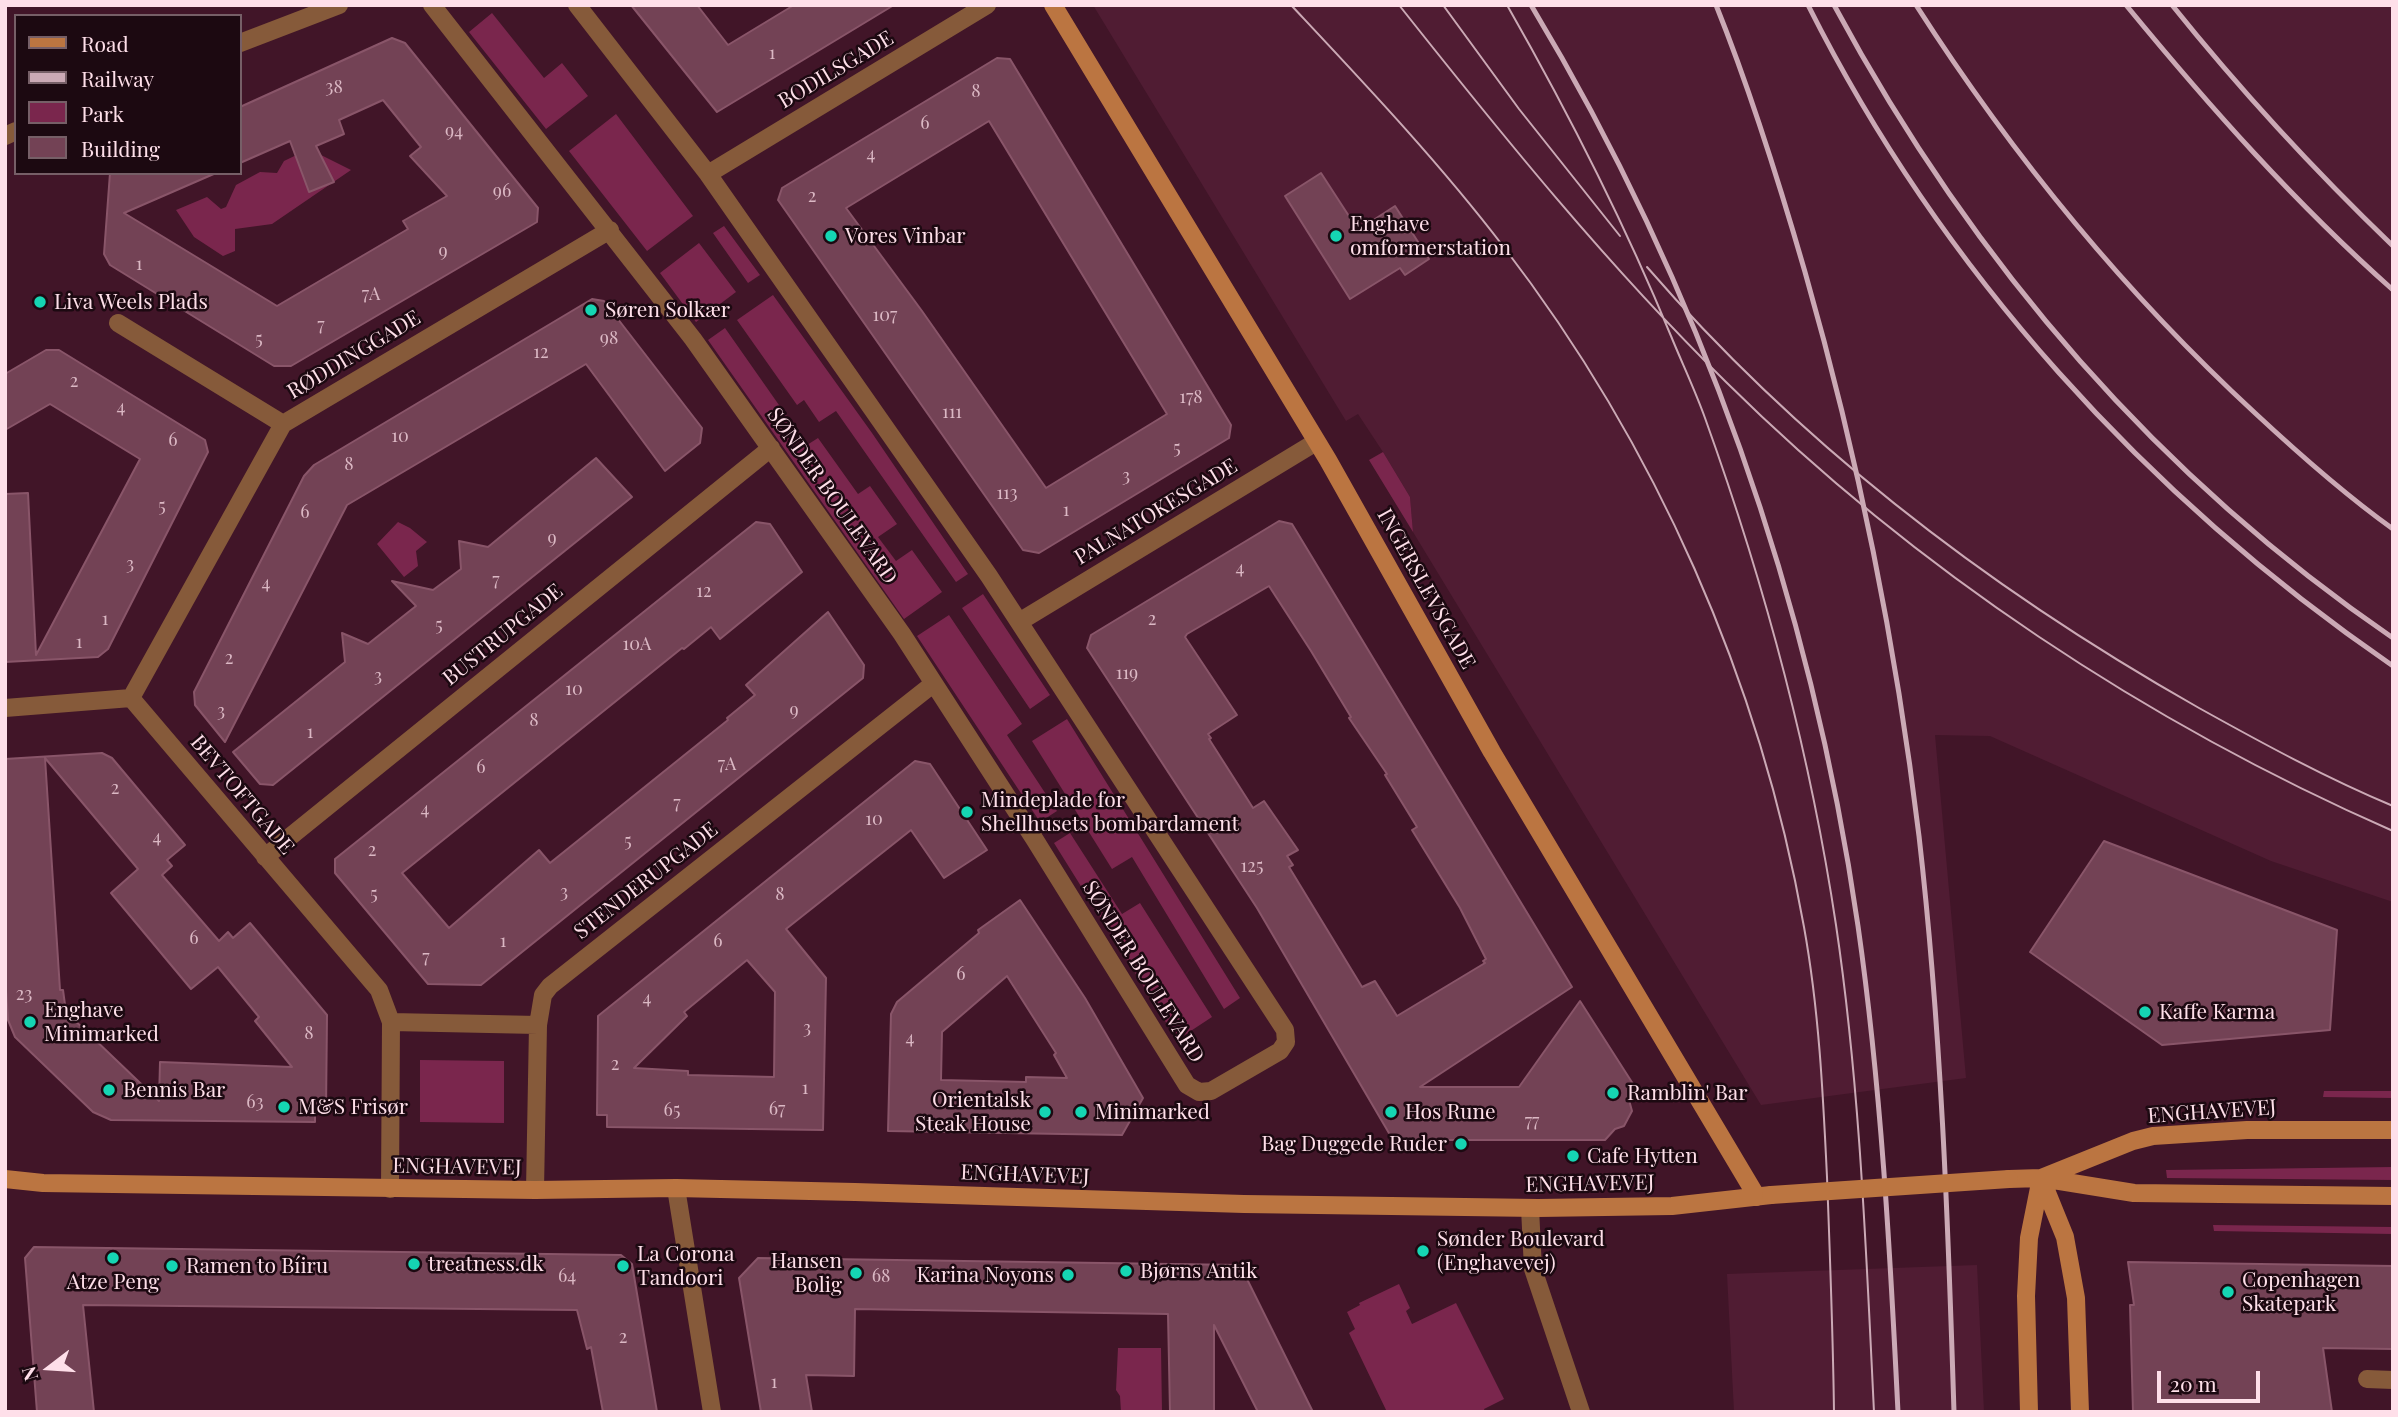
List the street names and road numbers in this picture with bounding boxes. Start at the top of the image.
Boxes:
street label: BODILSGADE [774,26,898,114]
street label: RØDDINGGADE [283,305,425,405]
street label: SØNDER BOULEVARD [762,403,902,589]
street label: PALNATOKESGADE [1070,454,1242,570]
street label: INGERSLEVSGADE [1372,505,1480,673]
street label: BUSTRUPGADE [438,579,568,691]
street label: BEVTOFTGADE [185,730,299,860]
street label: STENDERUPGADE [569,817,723,945]
street label: SØNDER BOULEVARD [1077,876,1209,1068]
street label: ENGHAVEVEJ [2147,1095,2277,1129]
street label: ENGHAVEVEJ [392,1153,522,1181]
street label: ENGHAVEVEJ [960,1160,1090,1190]
street label: ENGHAVEVEJ [1525,1170,1655,1198]

